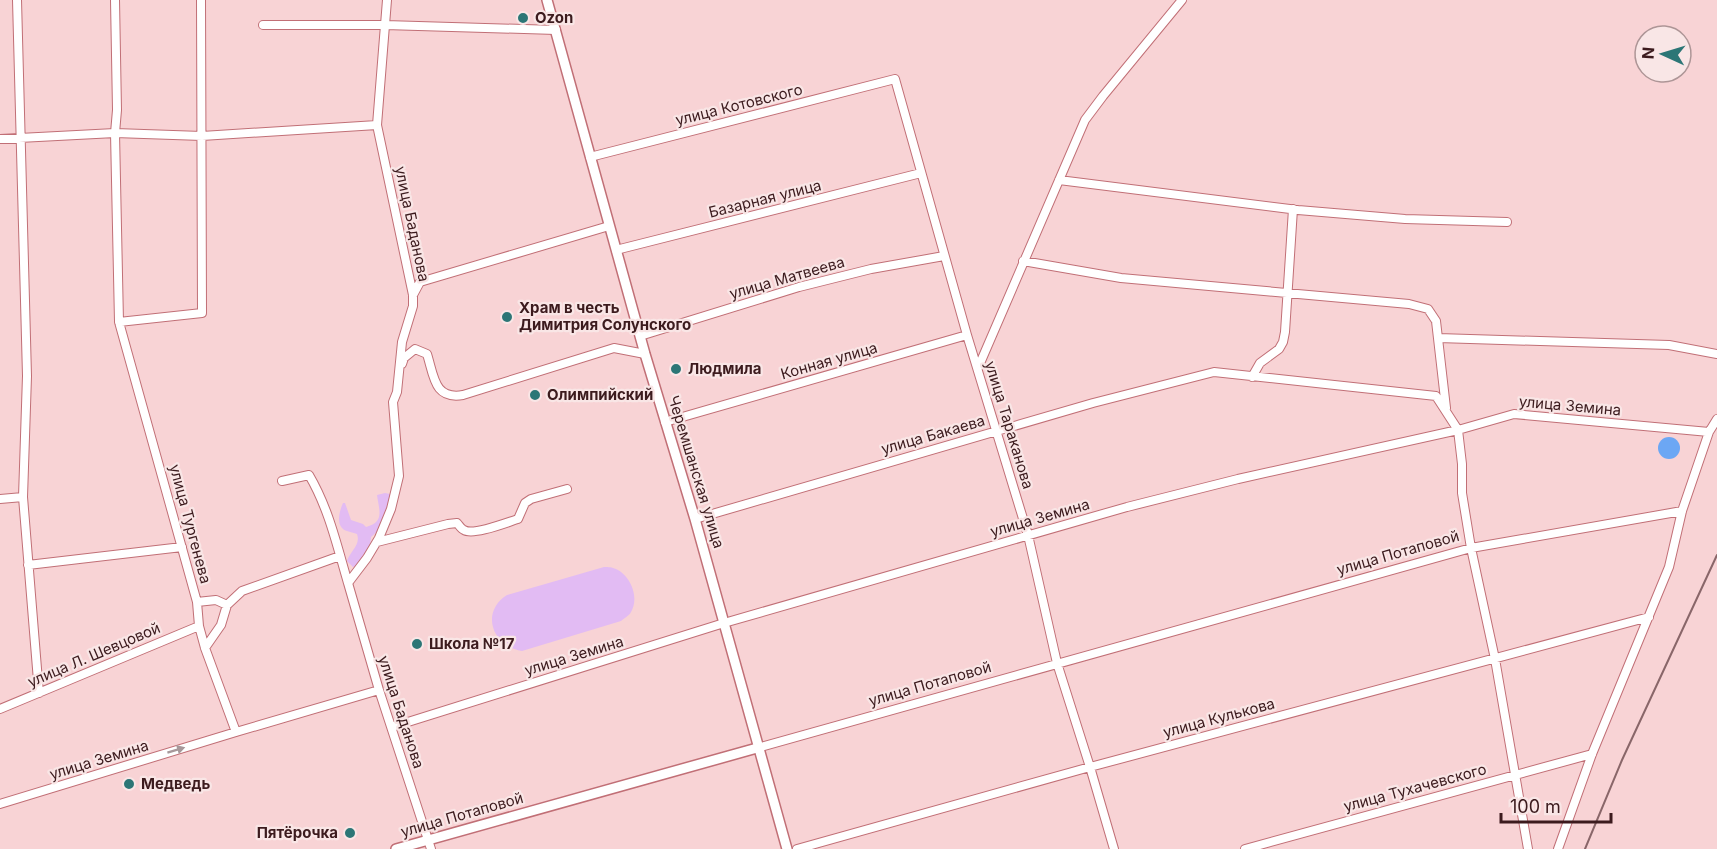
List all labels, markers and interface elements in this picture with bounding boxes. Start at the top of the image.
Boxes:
place label: Ozon [535,8,573,27]
marker: Ozon [516,11,530,25]
north arrow [1633,24,1693,84]
text: N [1638,46,1658,60]
street label: улица Котовского [673,80,804,129]
street label: улица Баданова [391,164,434,283]
street label: Базарная улица [707,175,823,222]
street label: улица Матвеева [727,252,847,303]
place label: Храм в честь Димитрия Солунского [519,298,691,334]
marker: Храм в честь Димитрия Солунского [500,310,514,324]
street label: Конная улица [778,338,879,383]
place label: Людмила [688,359,762,378]
street label: улица Тараканова [981,359,1038,491]
marker: Людмила [669,362,683,376]
place label: Олимпийский [547,385,653,404]
marker: Олимпийский [528,388,542,402]
street label: улица Земина [1518,392,1622,419]
street label: Черемшанская улица [664,393,729,550]
street label: улица Бакаева [879,411,987,458]
street label: улица Тургенева [165,462,216,586]
street label: улица Земина [988,494,1092,541]
street label: улица Потаповой [1334,526,1461,579]
street label: улица Л. Шевцовой [25,618,163,691]
street label: улица Земина [522,631,626,680]
place label: Школа №17 [429,634,515,653]
marker: Школа №17 [410,637,424,651]
street label: улица Баданова [374,653,429,771]
street label: улица Потаповой [866,657,993,710]
street label: улица Кулькова [1161,693,1277,742]
street label: улица Земина [47,735,151,784]
one-way arrow [167,745,185,754]
street label: улица Тухачевского [1341,759,1488,816]
place label: Медведь [141,774,211,793]
marker: Медведь [122,777,136,791]
scale bar [1501,786,1610,824]
street label: улица Потаповой [398,788,525,841]
text: 100 m [1510,796,1561,817]
place label: Пятёрочка [257,823,338,842]
marker: Пятёрочка [343,826,357,840]

